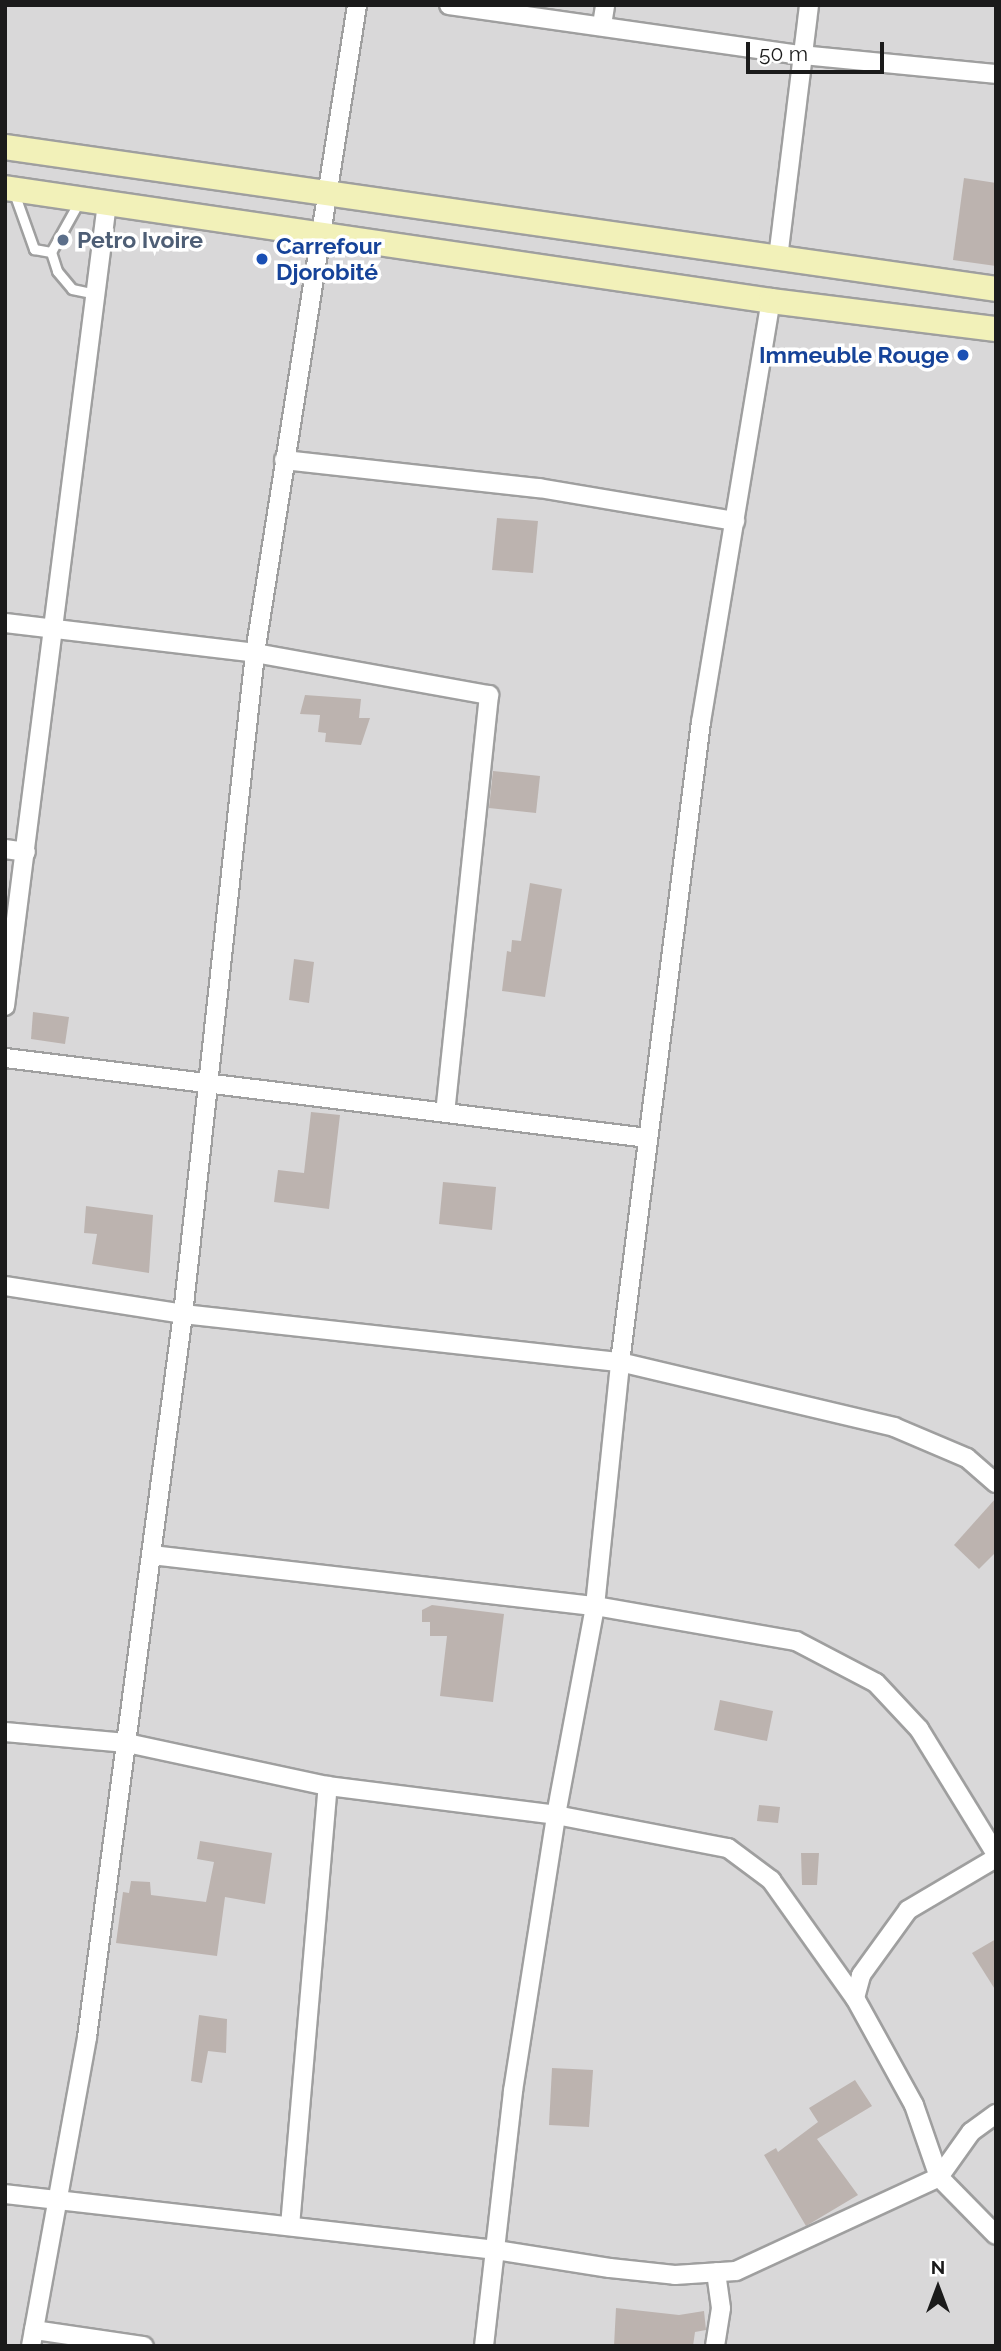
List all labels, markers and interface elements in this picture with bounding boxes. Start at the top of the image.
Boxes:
scale bar [749,28,887,72]
text: 50 m [759,41,808,66]
place label: Petro Ivoire [77,226,203,254]
marker: Petro Ivoire [55,232,71,248]
place label: Carrefour Djorobité [276,232,382,286]
marker: Carrefour Djorobité [254,251,270,267]
place label: Immeuble Rouge [759,341,949,369]
marker: Immeuble Rouge [955,347,971,363]
north arrow [903,2253,973,2323]
text: N [931,2256,945,2278]

